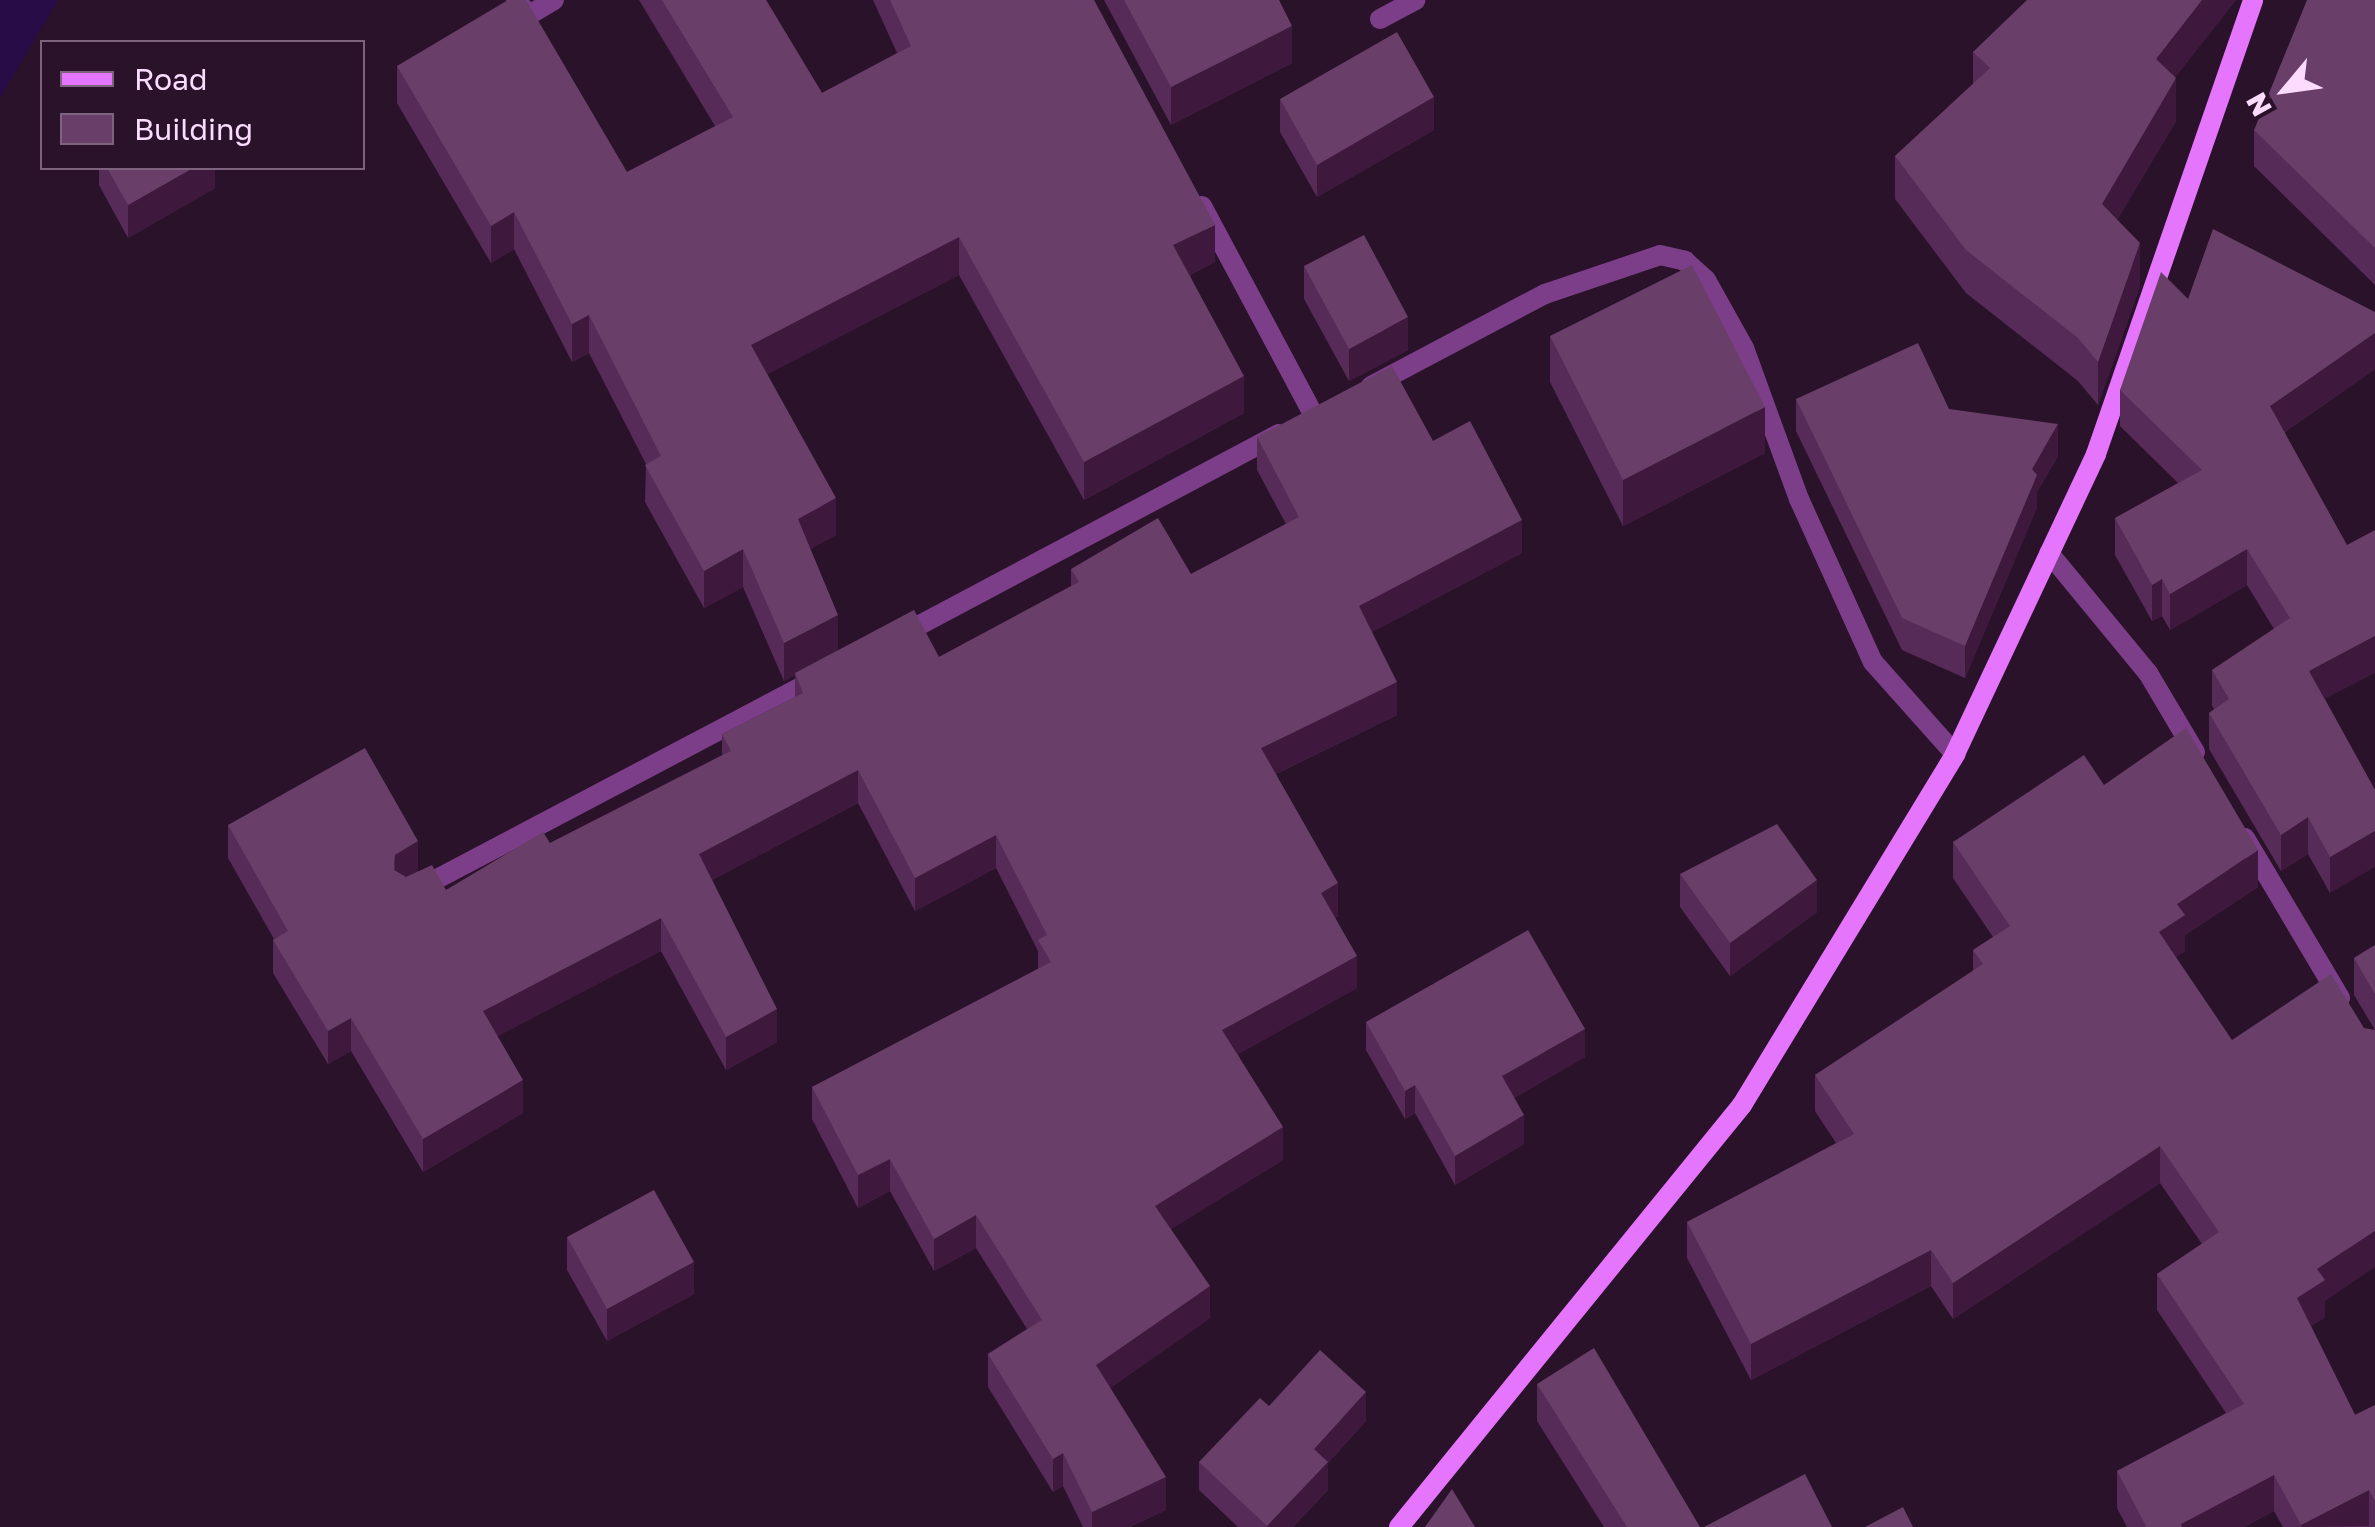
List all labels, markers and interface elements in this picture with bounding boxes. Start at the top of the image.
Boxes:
legend [40,40,365,170]
north arrow [2235,40,2335,140]
text: Road [134,61,208,97]
text: N [2239,87,2278,122]
text: Building [134,111,253,147]

